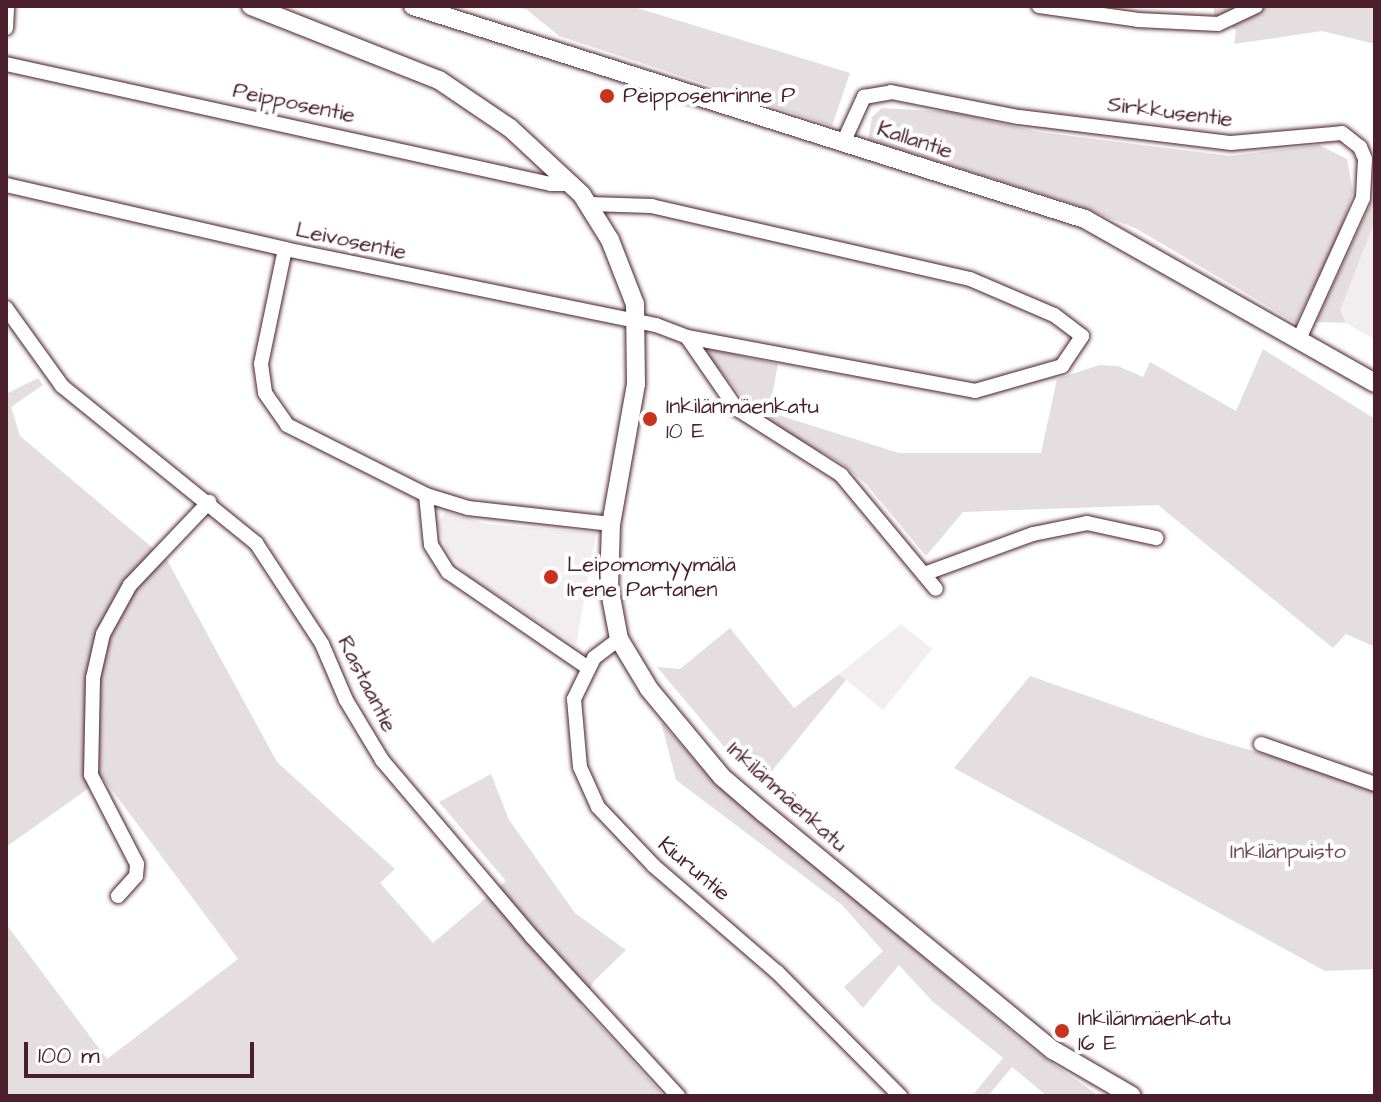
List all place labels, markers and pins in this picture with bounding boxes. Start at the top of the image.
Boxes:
place label: Peipposenrinne P [623,83,795,109]
marker: Peipposenrinne P [598,87,616,105]
place label: Inkilänmäenkatu 10 E [666,393,819,444]
marker: Inkilänmäenkatu 10 E [641,410,659,428]
place label: Leipomomyymälä Irene Partanen [567,551,736,602]
marker: Leipomomyymälä Irene Partanen [542,568,560,586]
place label: Inkilänmäenkatu 16 E [1078,1005,1231,1056]
marker: Inkilänmäenkatu 16 E [1053,1022,1071,1040]

